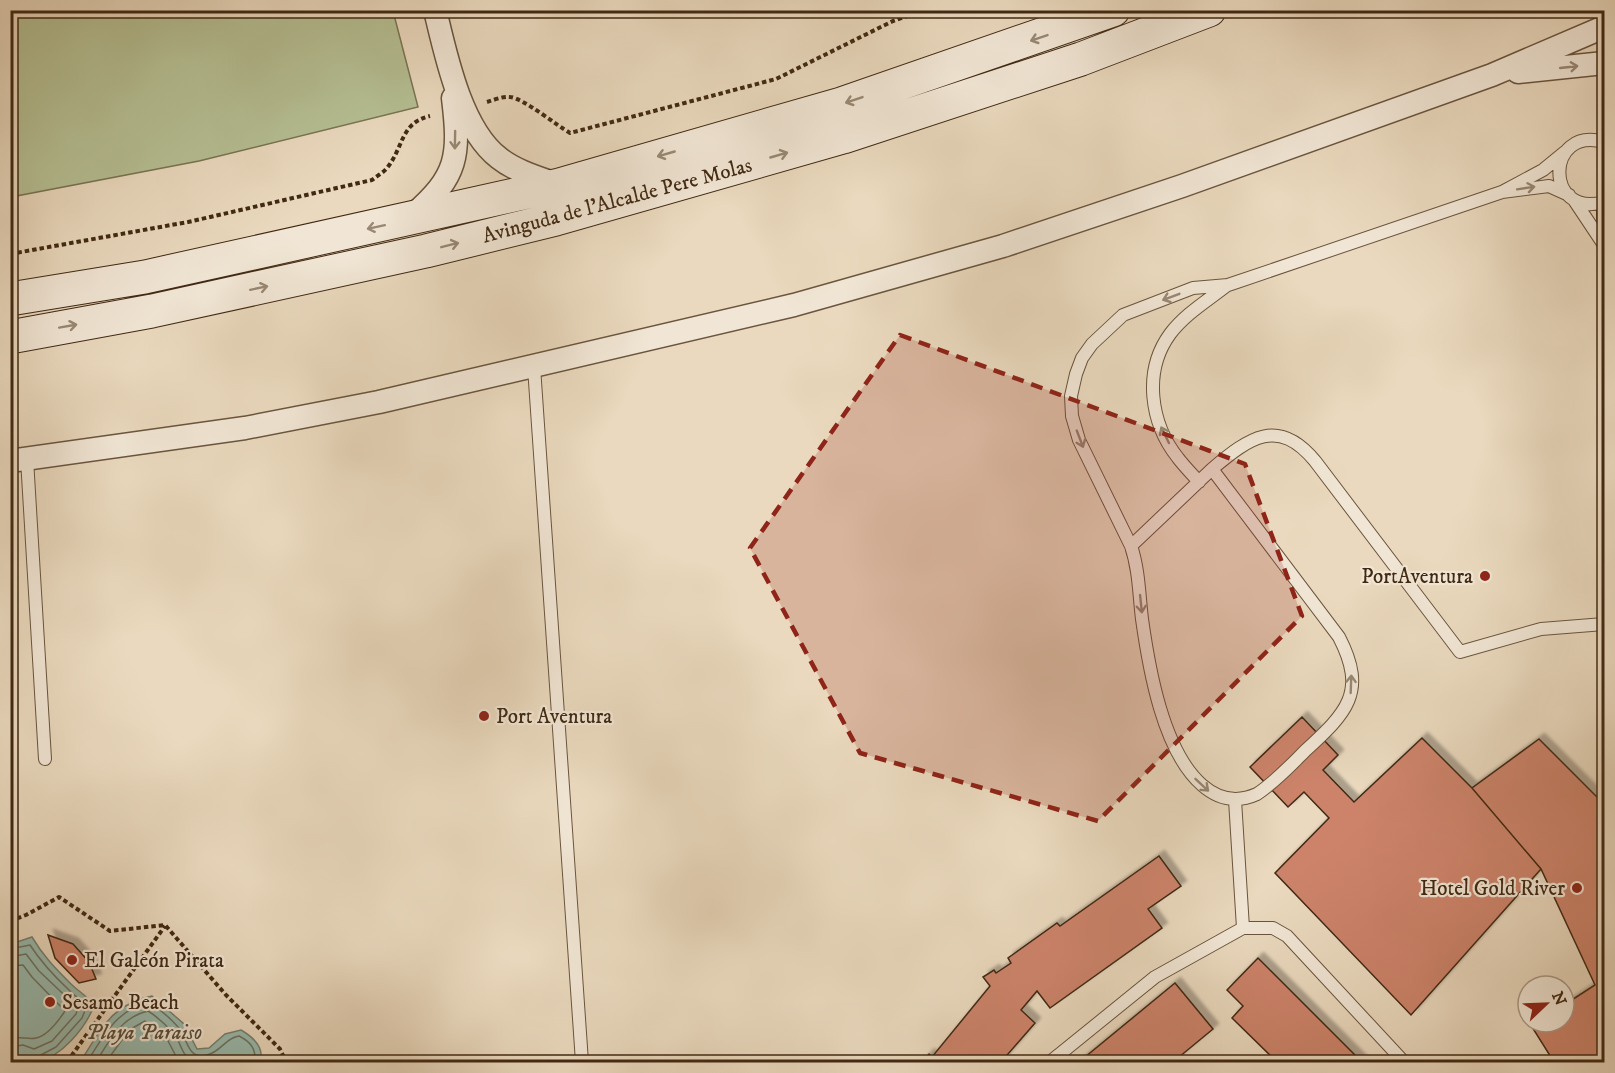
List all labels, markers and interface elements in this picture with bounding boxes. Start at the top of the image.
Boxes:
one-way arrow [1030,33,1048,44]
one-way arrow [1559,61,1579,72]
one-way arrow [845,95,864,106]
one-way arrow [450,130,461,149]
one-way arrow [657,149,676,160]
one-way arrow [770,149,789,161]
street label: Avinguda de l'Alcalde Pere Molas [480,152,755,249]
one-way arrow [1516,183,1536,194]
one-way arrow [366,222,386,233]
one-way arrow [440,239,459,251]
one-way arrow [249,281,268,293]
one-way arrow [1162,292,1181,303]
one-way arrow [58,320,77,331]
one-way arrow [1158,427,1170,445]
one-way arrow [1075,429,1086,448]
place label: PortAventura [1361,564,1473,590]
marker: PortAventura [1478,569,1492,583]
one-way arrow [1136,593,1147,613]
one-way arrow [1346,675,1357,694]
place label: Port Aventura [496,704,612,730]
marker: Port Aventura [477,709,491,723]
one-way arrow [1194,778,1209,792]
place label: Hotel Gold River [1420,876,1565,902]
marker: Hotel Gold River [1570,881,1584,895]
place label: El Galeón Pirata [84,948,224,974]
marker: El Galeón Pirata [65,953,79,967]
north arrow [1516,974,1576,1034]
text: N [1547,989,1571,1008]
place label: Sesamo Beach [62,990,179,1016]
marker: Sesamo Beach [43,995,57,1009]
water label: Playa Paraiso [86,1019,202,1046]

